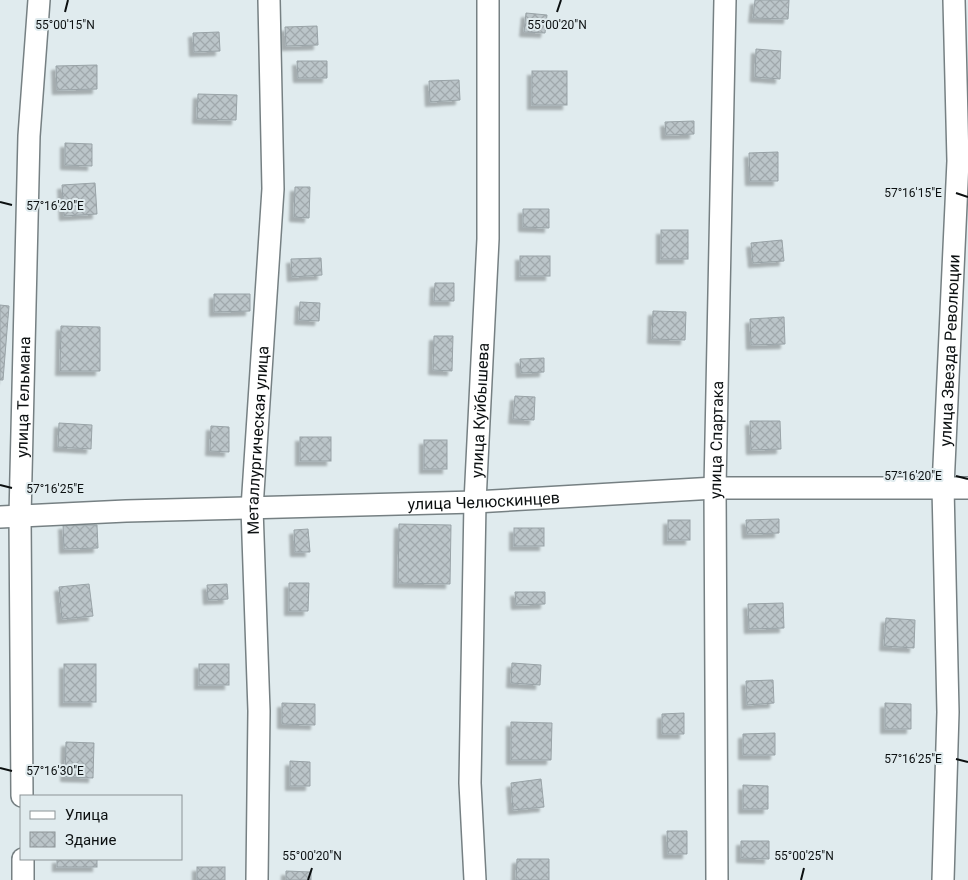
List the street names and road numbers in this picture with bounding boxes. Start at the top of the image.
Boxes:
street label: улица Звезда Революции [936,254,964,447]
street label: улица Тельмана [12,336,34,458]
street label: улица Куйбышева [467,342,493,478]
street label: Металлургическая улица [243,345,273,535]
street label: улица Спартака [706,381,727,499]
street label: улица Челюскинцев [407,488,560,514]

